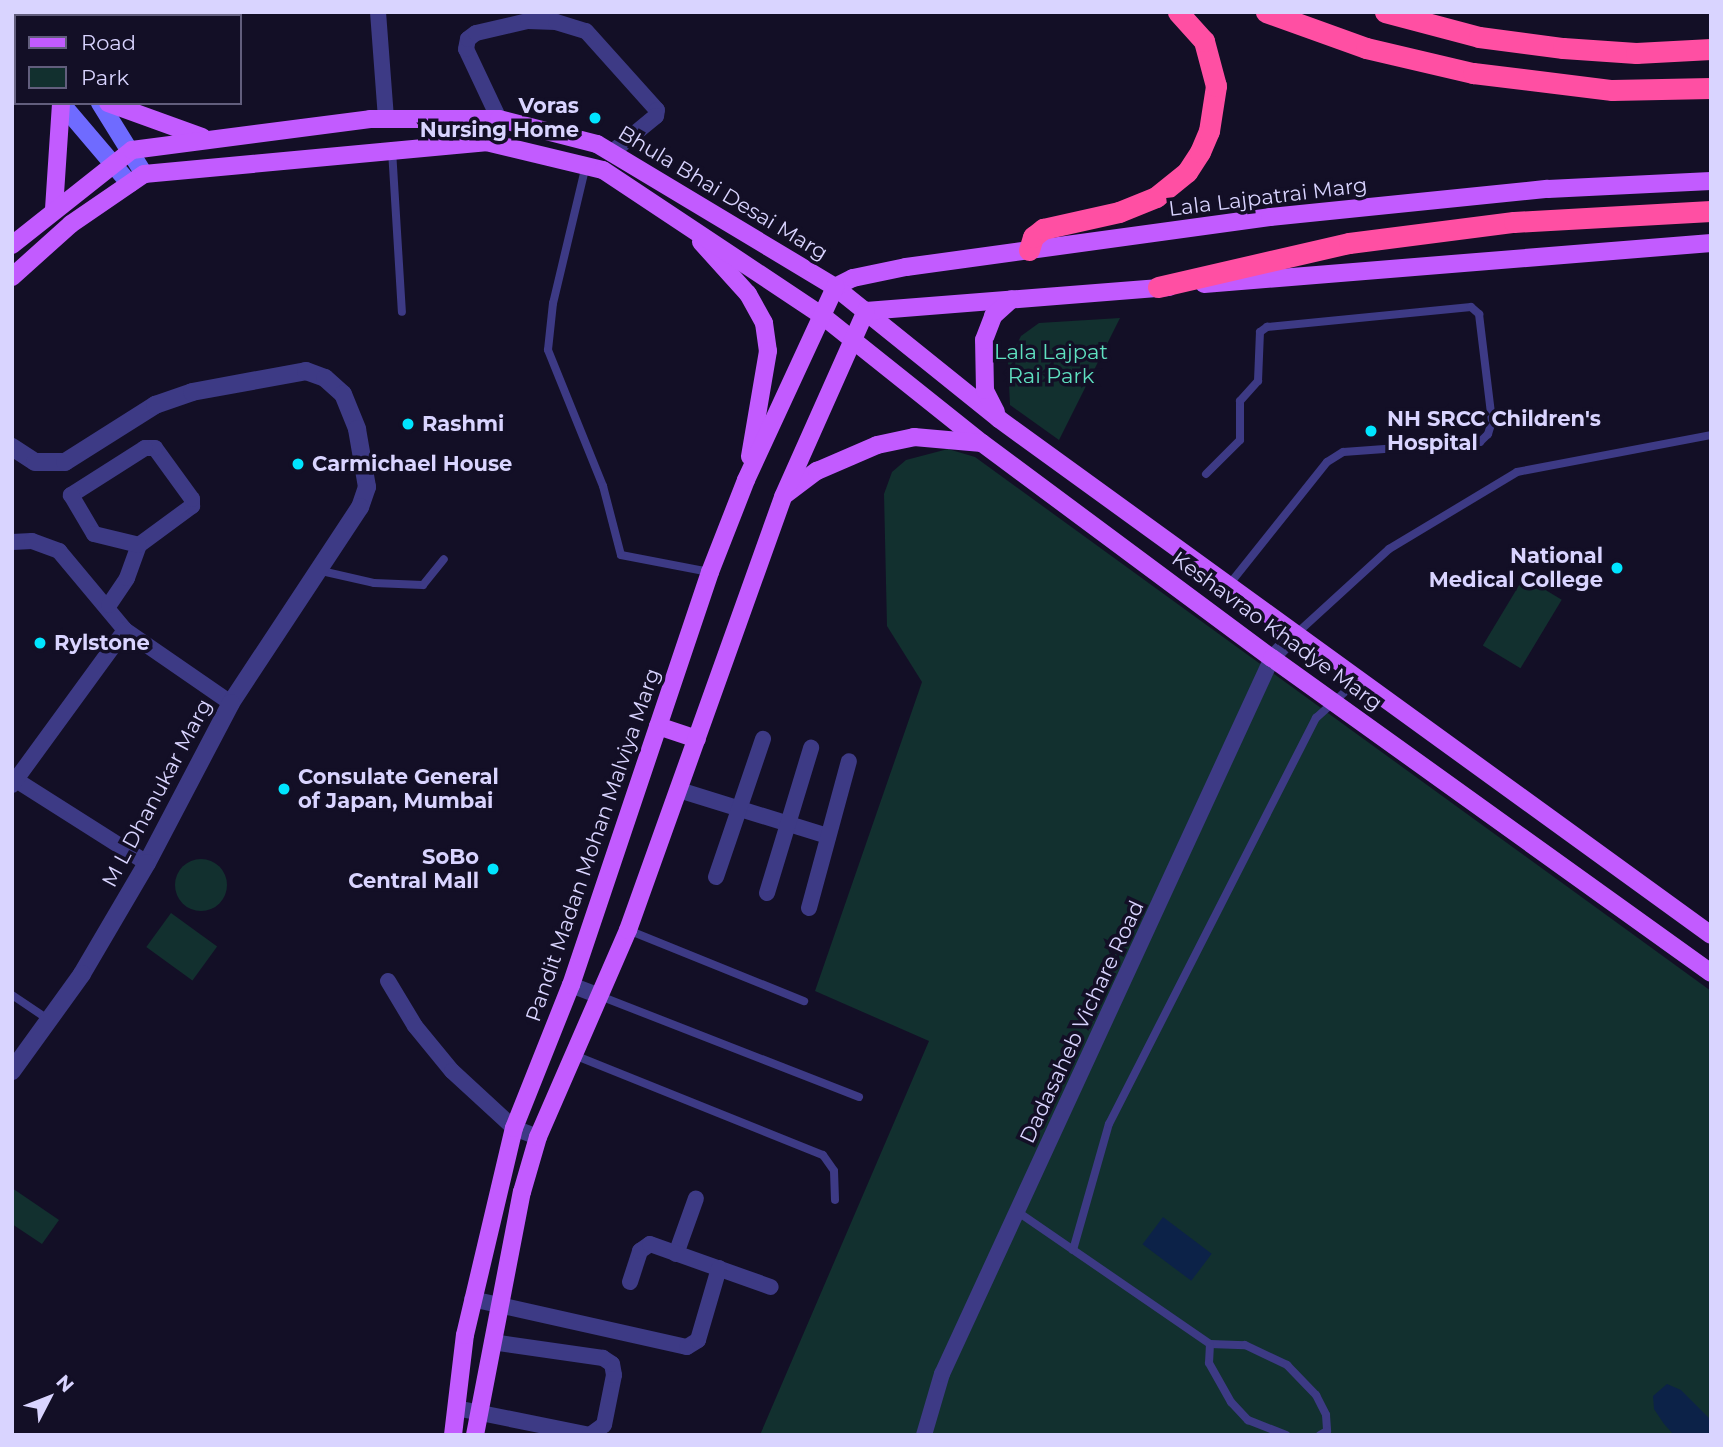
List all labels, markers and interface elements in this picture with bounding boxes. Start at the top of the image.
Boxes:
legend [14,14,242,105]
text: Road [81,30,136,55]
text: Park [81,65,129,90]
place label: Voras Nursing Home [420,93,579,143]
marker: Voras Nursing Home [585,108,605,128]
street label: Bhula Bhai Desai Marg [614,120,832,266]
street label: Lala Lajpatrai Marg [1167,172,1369,222]
park label: Lala Lajpat Rai Park [994,339,1108,389]
place label: NH SRCC Children's Hospital [1387,406,1601,456]
place label: Rashmi [422,411,504,437]
marker: Rashmi [400,416,416,432]
marker: NH SRCC Children's Hospital [1361,421,1381,441]
place label: Carmichael House [312,451,512,477]
marker: Carmichael House [290,456,306,472]
place label: National Medical College [1429,543,1603,593]
street label: Keshavrao Khadye Marg [1167,546,1387,716]
marker: National Medical College [1609,560,1625,576]
place label: Rylstone [54,630,150,656]
marker: Rylstone [32,635,48,651]
street label: Pandit Madan Mohan Malviya Marg [520,665,666,1025]
street label: M L Dhanukar Marg [97,695,217,891]
place label: Consulate General of Japan, Mumbai [298,764,499,814]
marker: Consulate General of Japan, Mumbai [276,781,292,797]
place label: SoBo Central Mall [348,844,479,894]
marker: SoBo Central Mall [485,861,501,877]
street label: Dadasaheb Vichare Road [1015,897,1149,1147]
north arrow [14,1363,84,1433]
text: N [51,1370,79,1397]

